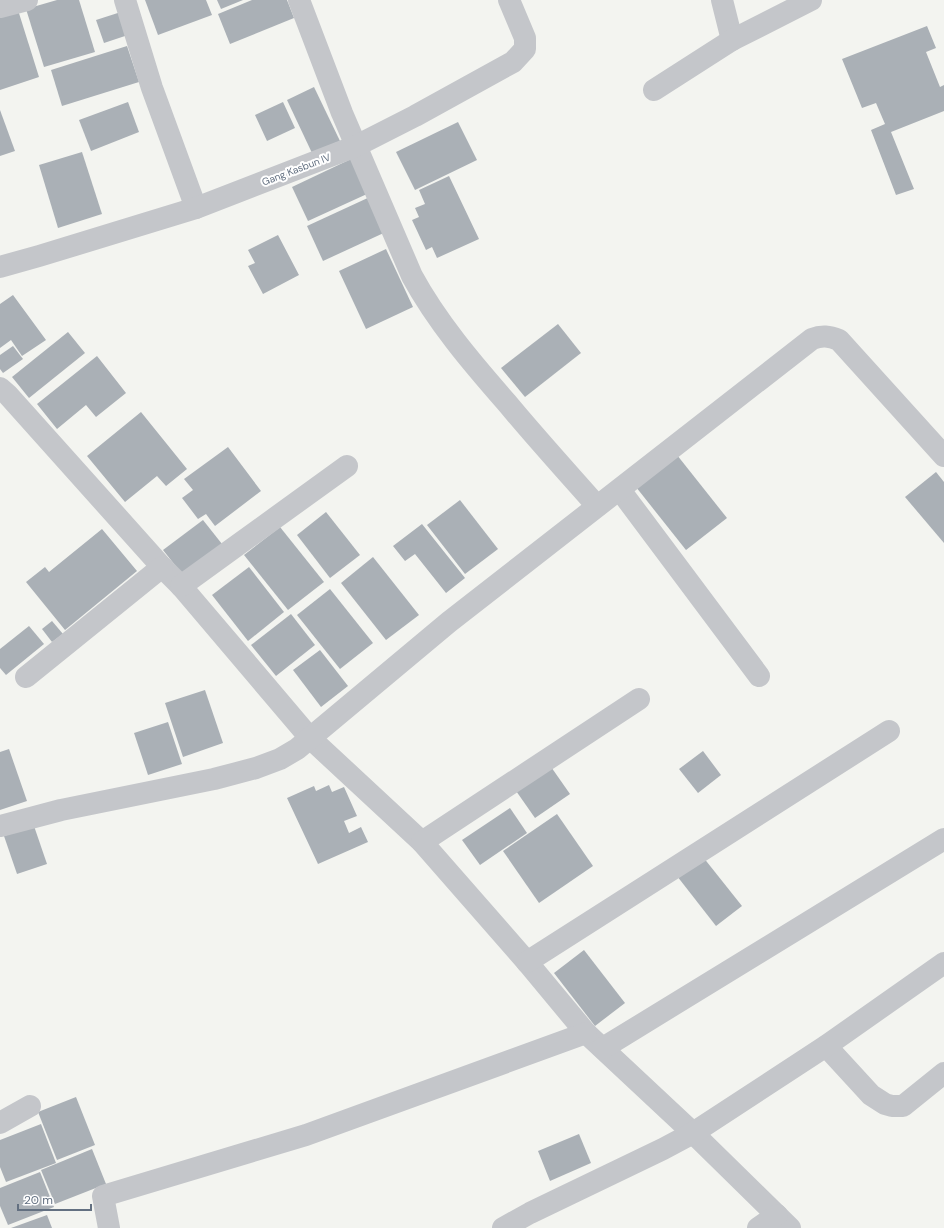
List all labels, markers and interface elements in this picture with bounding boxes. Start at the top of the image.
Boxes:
street label: Gang Kasbun IV [260,150,333,189]
scale bar [18,1186,91,1212]
text: 20 m [24,1192,53,1208]

